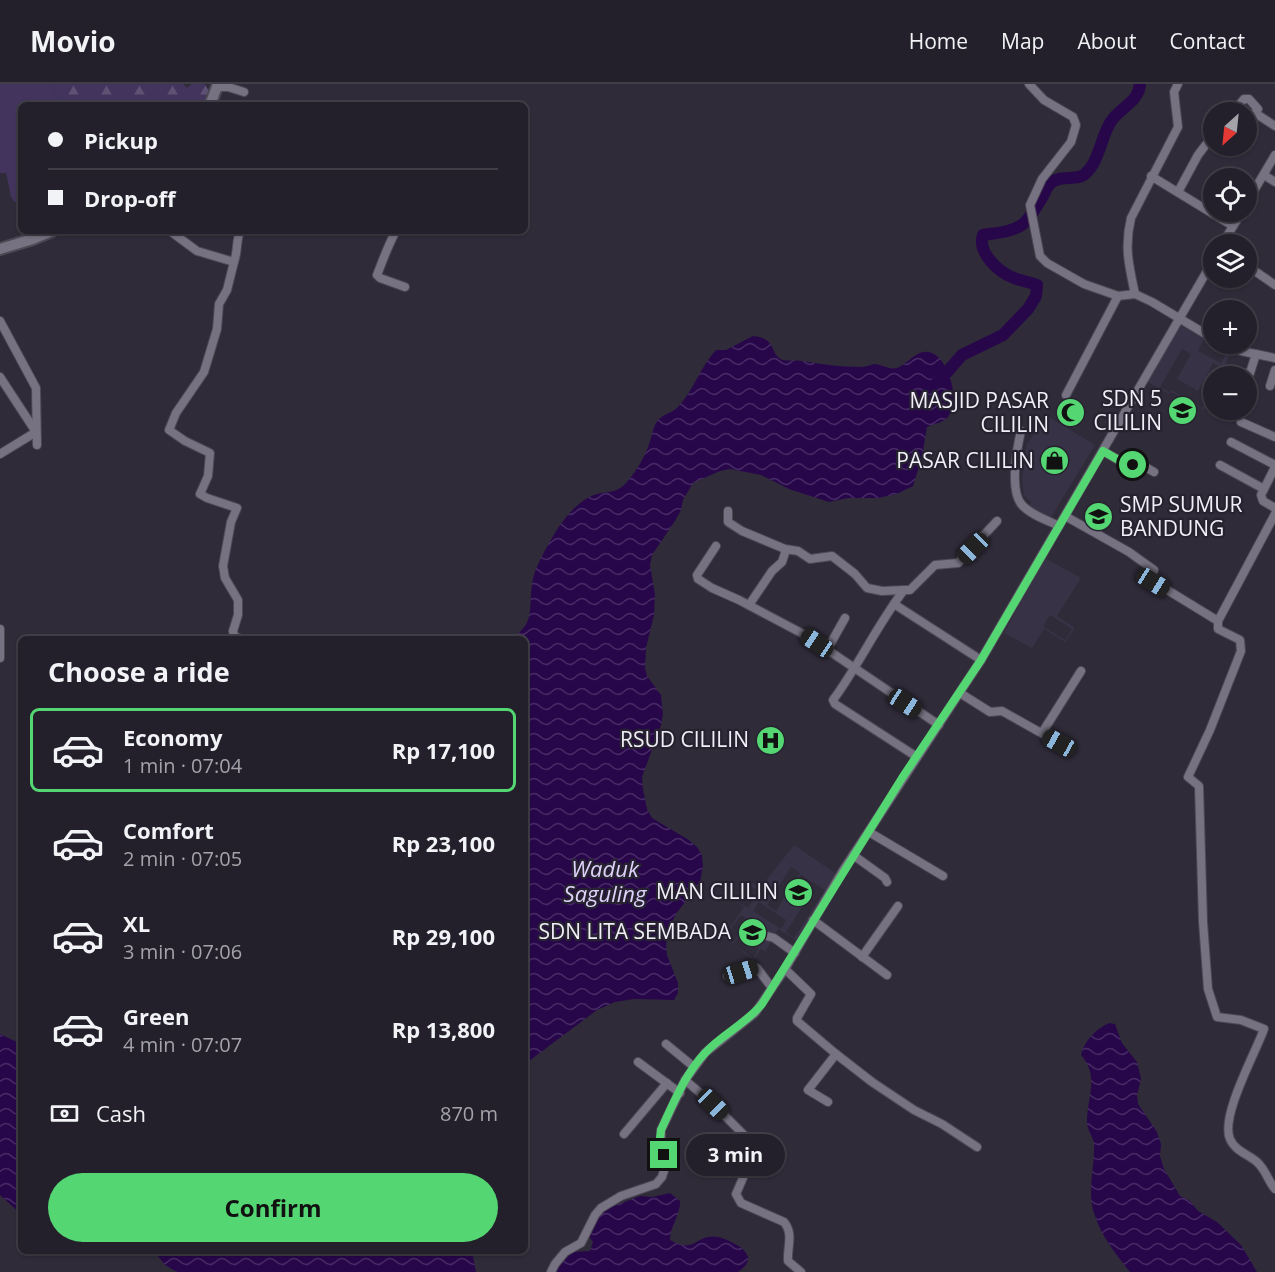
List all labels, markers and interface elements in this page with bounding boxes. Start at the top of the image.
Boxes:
text: Movio [30,22,116,60]
text: Home [909,27,968,55]
text: Map [1001,27,1044,55]
text: About [1077,27,1137,55]
text: Contact [1170,27,1245,55]
north arrow [1203,102,1257,156]
map controls [1203,102,1257,420]
text: Pickup [84,125,158,155]
button: locate [1203,168,1257,222]
text: Drop-off [84,183,176,213]
button: layers [1203,234,1257,288]
button: + [1203,300,1257,354]
button: − [1203,366,1257,420]
place label: SDN 5 CILILIN [1093,384,1162,436]
place label: MASJID PASAR CILILIN [909,386,1049,438]
school or university icon: SDN 5 CILILIN [1167,395,1199,427]
mosque icon: MASJID PASAR CILILIN [1054,397,1086,429]
shop icon: PASAR CILILIN [1039,445,1071,477]
place label: PASAR CILILIN [896,446,1034,474]
route start [1119,451,1146,478]
place label: SMP SUMUR BANDUNG [1120,490,1243,542]
school or university icon: SMP SUMUR BANDUNG [1083,501,1115,533]
car [954,529,992,567]
car [1133,565,1173,599]
car [797,625,837,661]
text: Choose a ride [48,653,230,690]
car [885,686,925,720]
text: Economy [123,722,222,752]
icon: car [51,723,105,777]
hospital icon: RSUD CILILIN [754,724,786,756]
place label: RSUD CILILIN [620,725,749,753]
car [1039,726,1079,760]
text: Rp 17,100 [392,735,495,765]
text: 1 min · 07:04 [123,752,242,779]
text: Comfort [123,815,214,845]
icon: car [51,816,105,870]
text: Rp 23,100 [392,828,495,858]
text: 2 min · 07:05 [123,845,242,872]
water label: Waduk Saguling [564,853,648,908]
school or university icon: MAN CILILIN [783,876,815,908]
place label: MAN CILILIN [656,877,778,905]
text: XL [123,908,150,938]
icon: car [51,909,105,963]
school or university icon: SDN LITA SEMBADA [736,916,768,948]
place label: SDN LITA SEMBADA [538,917,732,945]
text: Rp 29,100 [392,921,495,951]
text: 3 min · 07:06 [123,938,242,965]
car [721,958,761,986]
text: Green [123,1001,189,1031]
icon: car [51,1002,105,1056]
text: Rp 13,800 [392,1014,495,1044]
text: 4 min · 07:07 [123,1031,242,1058]
car [694,1085,732,1123]
icon: cash [48,1097,81,1130]
text: Cash [96,1098,146,1128]
text: 870 m [440,1100,498,1127]
callout: 3 min [685,1134,784,1176]
route end [650,1141,677,1168]
text: 3 min [708,1141,763,1168]
button: Confirm [48,1173,498,1242]

